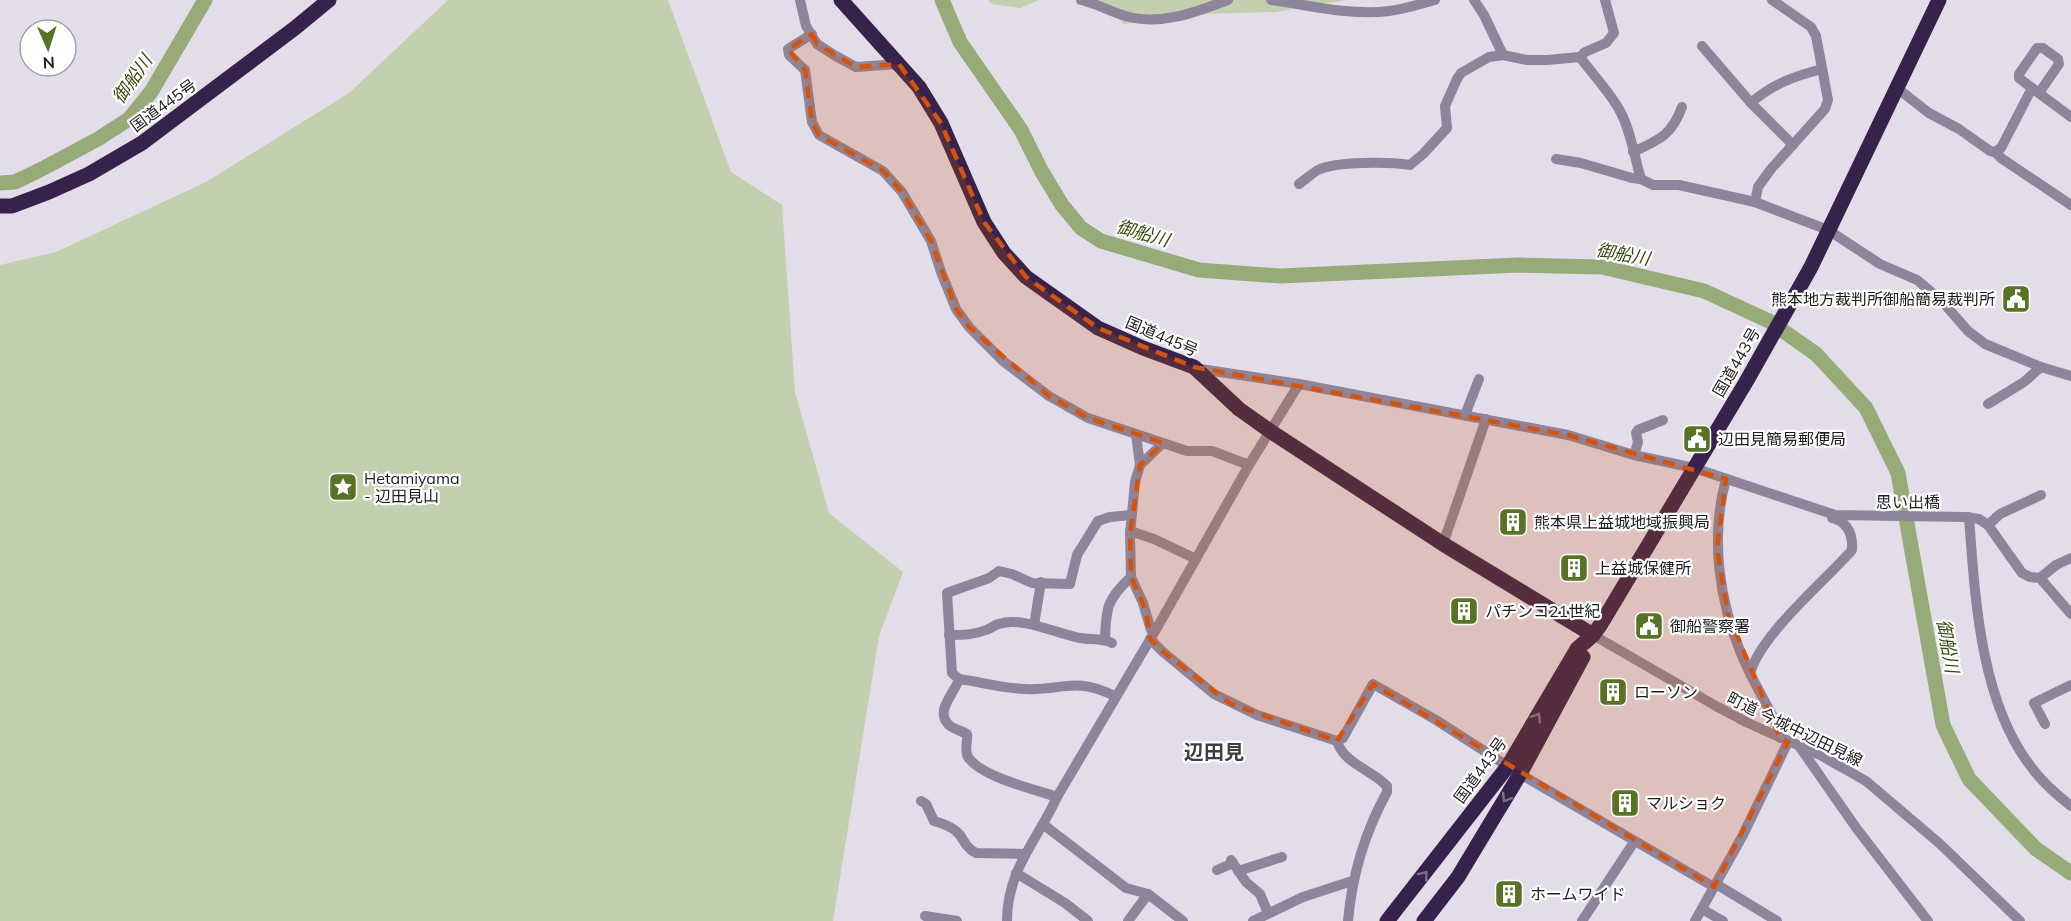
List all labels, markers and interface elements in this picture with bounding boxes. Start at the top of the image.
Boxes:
north arrow [18,18,78,78]
water label: 御船川 [107,49,158,108]
text: N [42,53,55,73]
street label: 国道445号 [126,74,200,136]
water label: 御船川 [1114,215,1174,252]
water label: 御船川 [1594,238,1654,270]
public building icon: 熊本地方裁判所御船簡易裁判所 [2000,283,2032,315]
place label: 熊本地方裁判所御船簡易裁判所 [1771,289,1995,309]
street label: 国道445号 [1123,312,1201,360]
street label: 国道443号 [1708,324,1764,400]
public building icon: 辺田見簡易郵便局 [1681,423,1713,455]
place label: 辺田見簡易郵便局 [1718,429,1846,449]
place label: Hetamiyama - 辺田見山 [364,468,460,506]
place icon: Hetamiyama - 辺田見山 [327,471,359,503]
street label: 思い出橋 [1876,492,1940,512]
building icon: 熊本県上益城地域振興局 [1497,506,1529,538]
place label: 熊本県上益城地域振興局 [1534,512,1710,532]
building icon: 上益城保健所 [1558,552,1590,584]
place label: 上益城保健所 [1595,558,1691,578]
building icon: パチンコ21世紀 [1448,595,1480,627]
place label: パチンコ21世紀 [1485,601,1600,621]
public building icon: 御船警察署 [1633,610,1665,642]
place label: 御船警察署 [1670,616,1750,636]
water label: 御船川 [1932,617,1964,677]
building icon: ローソン [1597,676,1629,708]
place label: ローソン [1634,682,1698,702]
street label: 町道 今城中辺田見線 [1724,688,1866,770]
one-way arrow [1529,713,1541,723]
street label: 国道443号 [1449,733,1511,807]
district label: 辺田見 [1184,739,1244,764]
building icon: マルショク [1609,787,1641,819]
one-way arrow [1501,792,1513,802]
place label: マルショク [1646,793,1726,813]
one-way arrow [1416,871,1427,882]
building icon: ホームワイド [1493,878,1525,910]
place label: ホームワイド [1530,884,1626,904]

